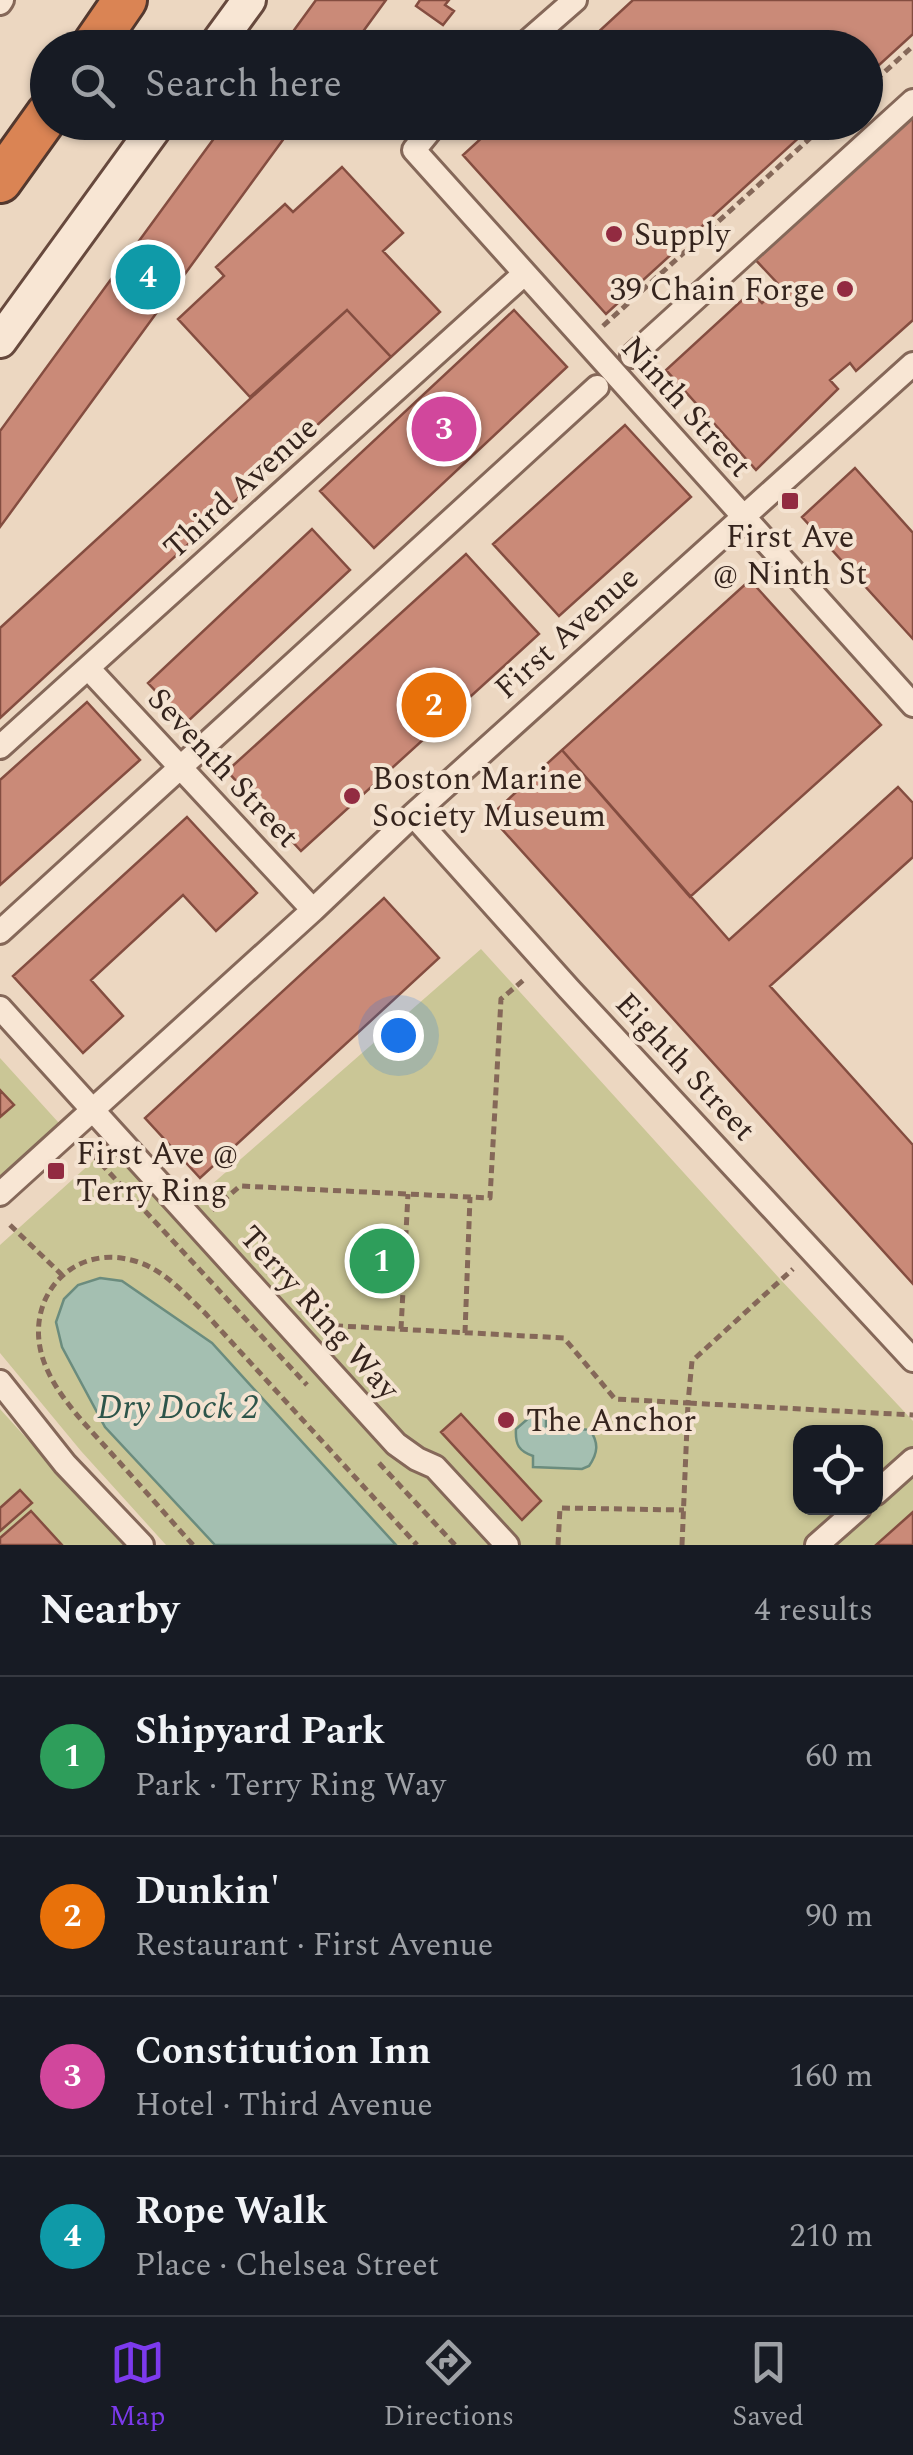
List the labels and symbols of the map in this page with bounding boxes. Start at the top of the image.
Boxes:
place label: Supply [634,211,732,260]
marker: Supply [603,223,625,245]
pin: 4 [116,240,180,314]
place label: 39 Chain Forge [610,266,825,315]
marker: 39 Chain Forge [834,278,856,300]
street label: Ninth Street [609,325,763,489]
pin: 3 [412,392,476,466]
street label: Third Avenue [152,405,330,571]
marker: First Ave @ Ninth St [779,490,801,512]
place label: First Ave @ Ninth St [713,513,867,599]
street label: First Avenue [484,555,650,712]
pin: 2 [402,668,466,742]
street label: Seventh Street [135,677,311,860]
place label: Boston Marine Society Museum [372,755,606,841]
marker: Boston Marine Society Museum [341,785,363,807]
street label: Eighth Street [603,981,767,1153]
your location [373,1010,424,1061]
place label: First Ave @ Terry Ring [76,1130,238,1216]
marker: First Ave @ Terry Ring [45,1160,67,1182]
street label: Terry Ring Way [227,1215,412,1413]
pin: 1 [350,1224,414,1298]
water label: Dry Dock 2 [97,1381,259,1434]
place label: The Anchor [526,1397,696,1446]
marker: The Anchor [495,1409,517,1431]

